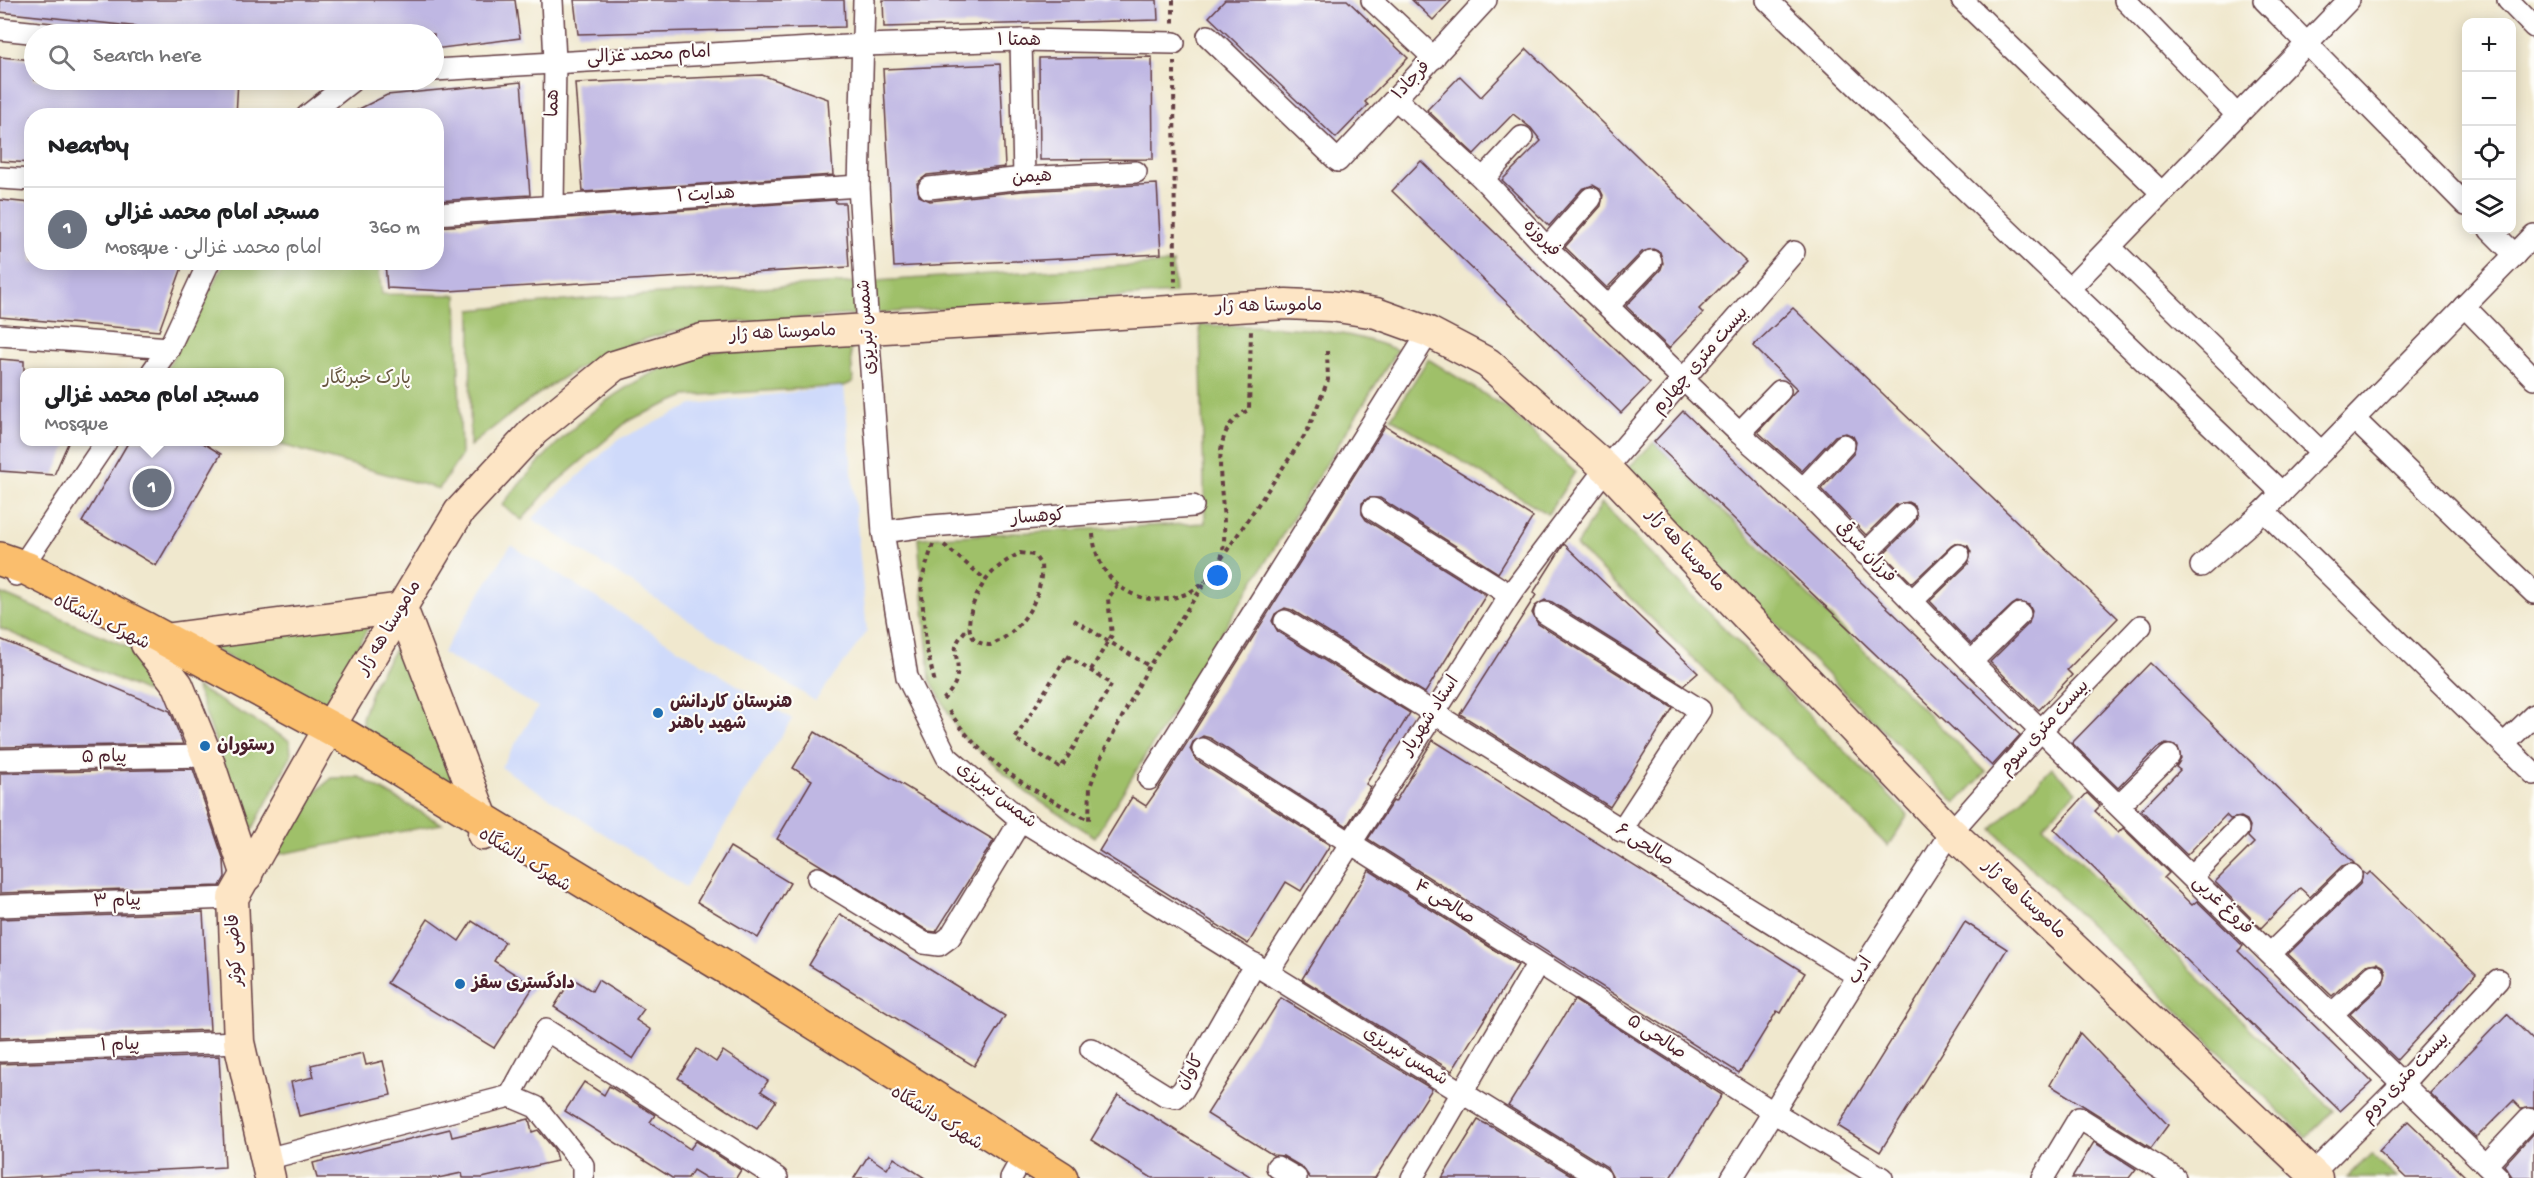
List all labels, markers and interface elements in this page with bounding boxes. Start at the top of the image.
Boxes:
map controls [2462,18,2516,234]
button: + [2462,18,2516,72]
search box [24,24,444,90]
street label: همتا ۱ [997,31,1041,52]
icon: search [45,41,78,74]
street label: امام محمد غزالی [586,42,712,71]
text: Search here [93,44,201,70]
street label: فرجاد۱ [1389,57,1435,105]
button: − [2462,72,2516,126]
street label: هما [543,89,565,117]
button: locate [2462,126,2516,180]
text: Nearby [48,132,129,163]
street label: هیمن [1011,166,1053,190]
button: layers [2462,180,2516,234]
street label: هدایت ۱ [676,183,736,209]
text: مسجد امام محمد غزالی [105,202,320,228]
street label: فیروزه [1518,216,1564,262]
text: 1 [63,218,72,241]
text: 360 m [369,218,420,241]
text: Mosque · امام محمد غزالی [105,238,322,261]
street label: شمس تبریزی [854,279,882,375]
street label: ماموستا هه ژار [1214,296,1322,318]
street label: بیست متری چهارم [1649,303,1754,420]
street label: ماموستا هه ژار [727,321,837,347]
park label: پارک خبرنگار [321,367,411,390]
popup [20,368,284,446]
text: مسجد امام محمد غزالی [45,385,259,411]
text: Mosque [45,414,108,437]
pin: 1 [132,466,172,510]
street label: ماموستا هه ژار [1640,503,1729,597]
street label: کوهسار [1008,506,1066,530]
street label: فرزان شرقی [1831,515,1902,588]
your location [1203,561,1232,590]
street label: ماموستا هه ژار [353,577,426,681]
street label: شهرک دانشگاه [49,589,153,655]
street label: استاد شهریار [1396,672,1465,762]
street label: بیست متری سوم [1996,676,2095,781]
place label: هنرستان کاردانش شهید باهنر [668,693,792,735]
marker: هنرستان کاردانش شهید باهنر [651,706,665,720]
place label: رستوران [217,736,275,757]
marker: رستوران [198,739,212,753]
street label: پیام ۵ [81,747,127,770]
street label: شمس تبریزی [952,758,1040,834]
street label: صالحی ۶ [1611,820,1677,872]
street label: شهرک دانشگاه [474,823,575,898]
street label: ماموستا هه ژار [1976,855,2070,944]
street label: فروغ غربی [2187,871,2257,940]
street label: صالحی ۴ [1410,876,1478,930]
street label: پیام ۳ [93,891,141,914]
street label: قاضی کوثر [224,914,248,988]
street label: ادب [1844,953,1878,989]
place label: دادگستری سقز [470,971,575,995]
marker: دادگستری سقز [453,977,467,991]
street label: صالحی ۵ [1622,1011,1690,1065]
street label: شمس تبریزی [1359,1023,1451,1091]
street label: بیست متری دوم [2358,1029,2455,1128]
street label: پیام ۱ [100,1035,140,1058]
street label: کاوان [1172,1052,1210,1094]
street label: شهرک دانشگاه [886,1081,987,1156]

